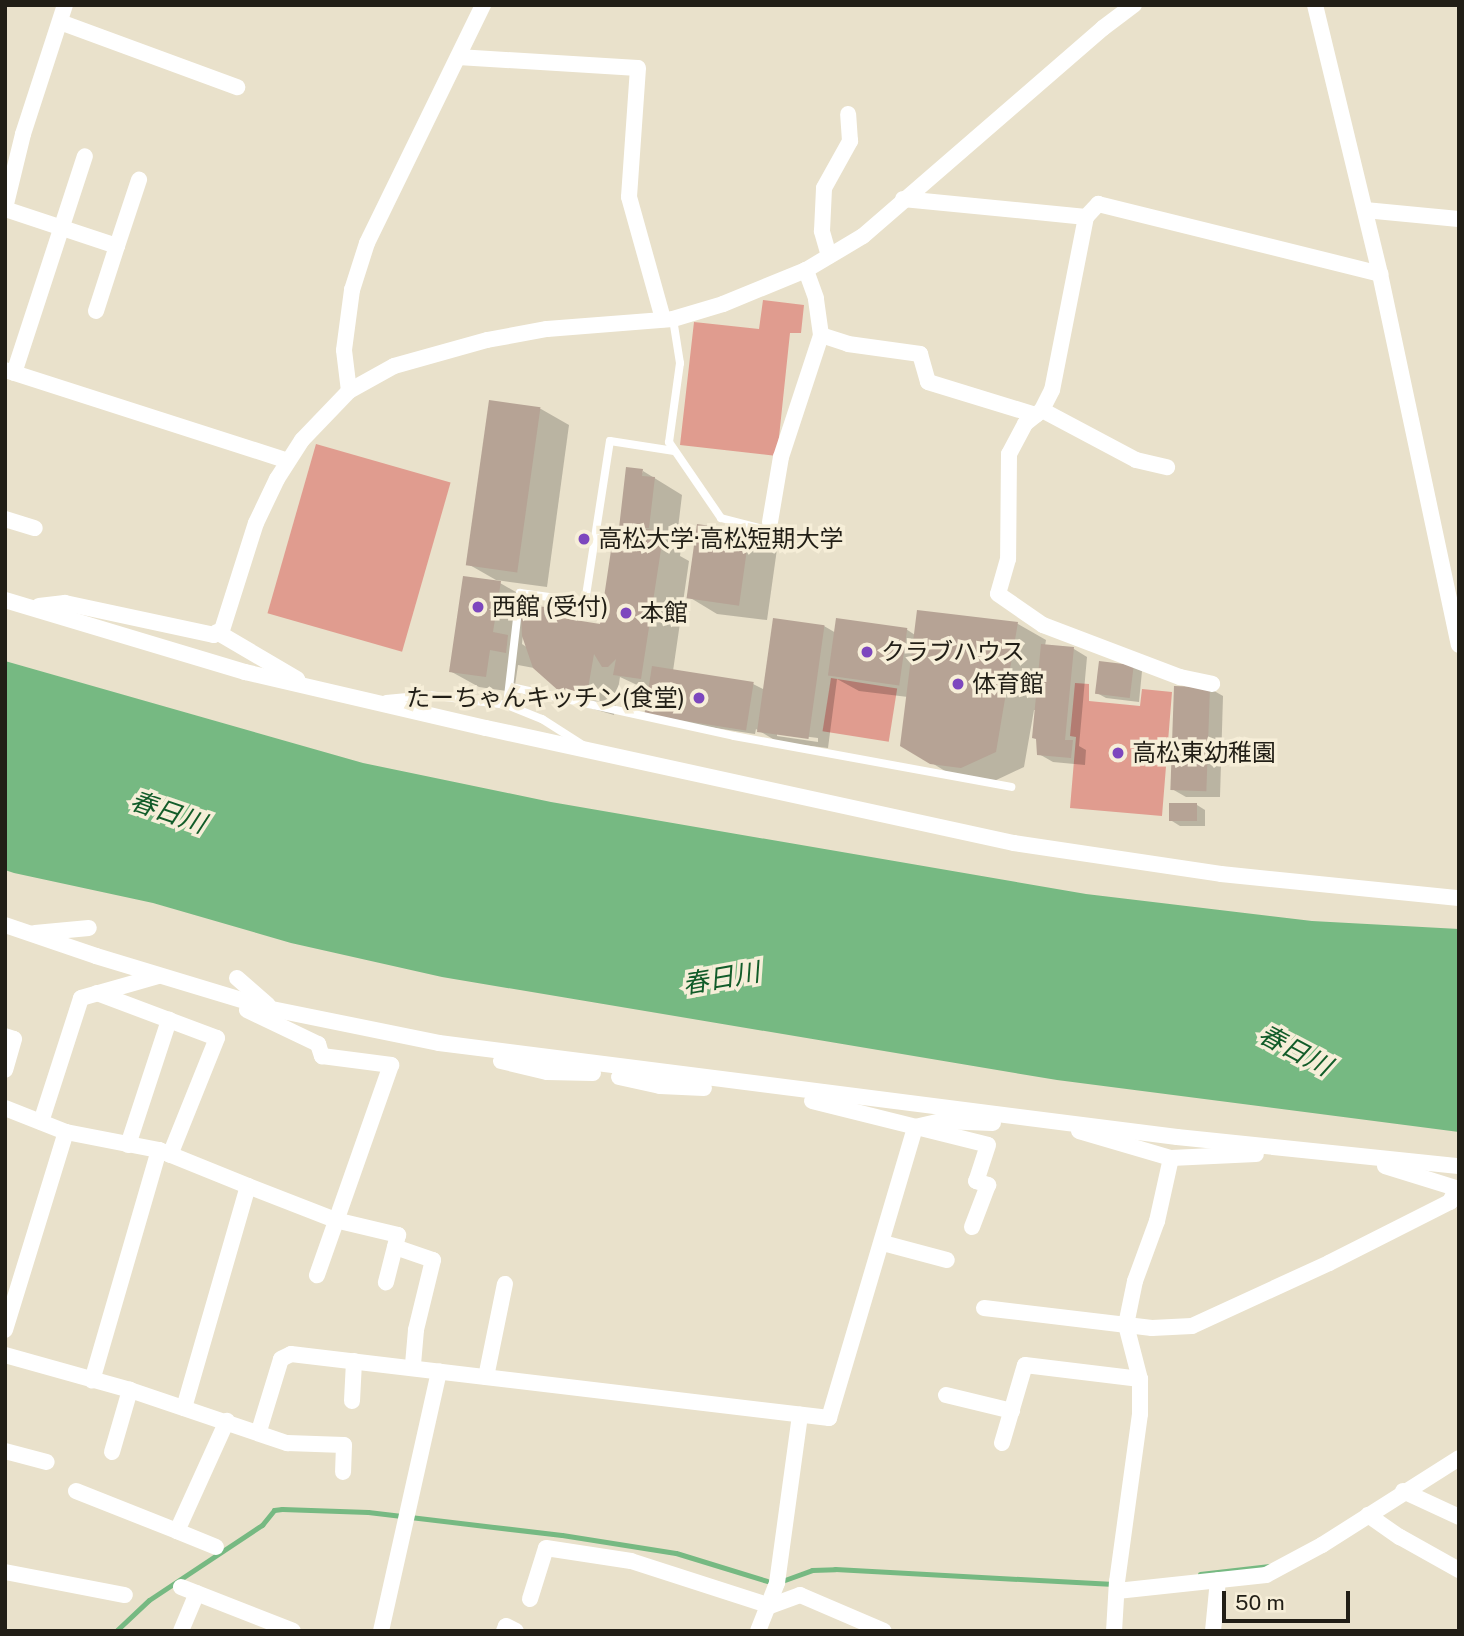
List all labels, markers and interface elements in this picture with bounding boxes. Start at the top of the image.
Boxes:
place label: 高松大学·高松短期大学 [598,525,844,553]
marker: 高松大学·高松短期大学 [576,531,592,547]
place label: 西館 (受付) [492,593,609,621]
marker: 西館 (受付) [470,599,486,615]
place label: 本館 [640,599,688,627]
marker: 本館 [618,605,634,621]
place label: クラブハウス [881,638,1025,666]
marker: クラブハウス [859,644,875,660]
place label: 体育館 [972,670,1044,698]
marker: 体育館 [950,676,966,692]
place label: たーちゃんキッチン(食堂) [406,684,685,712]
marker: たーちゃんキッチン(食堂) [691,690,707,706]
place label: 高松東幼稚園 [1132,739,1276,767]
marker: 高松東幼稚園 [1110,745,1126,761]
water label: 春日川 [126,785,210,839]
water label: 春日川 [680,956,762,1000]
water label: 春日川 [1253,1018,1337,1082]
scale bar [1226,1576,1354,1620]
text: 50 m [1235,1590,1285,1615]

